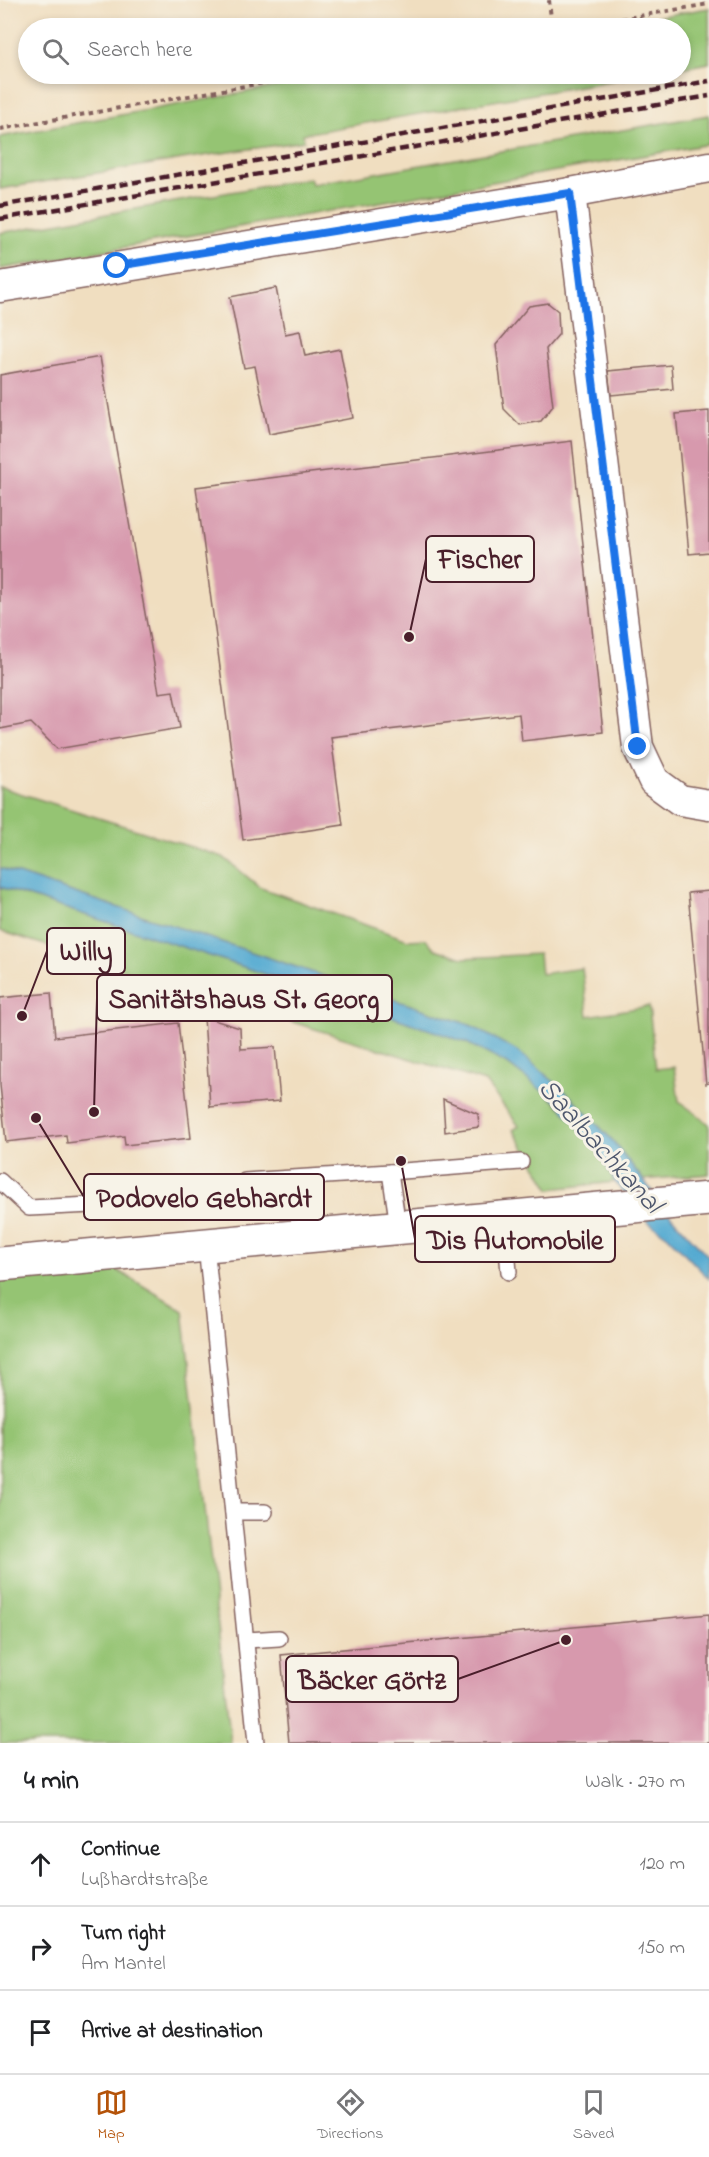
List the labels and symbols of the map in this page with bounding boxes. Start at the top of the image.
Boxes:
route start [103,252,129,278]
callout: Fischer [426,536,534,582]
text: Fischer [436,541,524,582]
route end [624,733,650,759]
callout: Willy [47,928,125,974]
text: Willy [59,933,113,974]
callout: Sanitätshaus St. Georg [97,975,392,1021]
text: Sanitätshaus St. Georg [109,981,379,1023]
water label: Saalbachkanal [527,1070,673,1226]
callout: Podovelo Gebhardt [84,1174,324,1220]
text: Podovelo Gebhardt [96,1180,313,1221]
callout: Dis Automobile [415,1216,615,1262]
text: Dis Automobile [425,1222,605,1263]
callout: Bäcker Görtz [286,1656,458,1702]
text: Bäcker Görtz [296,1662,447,1703]

